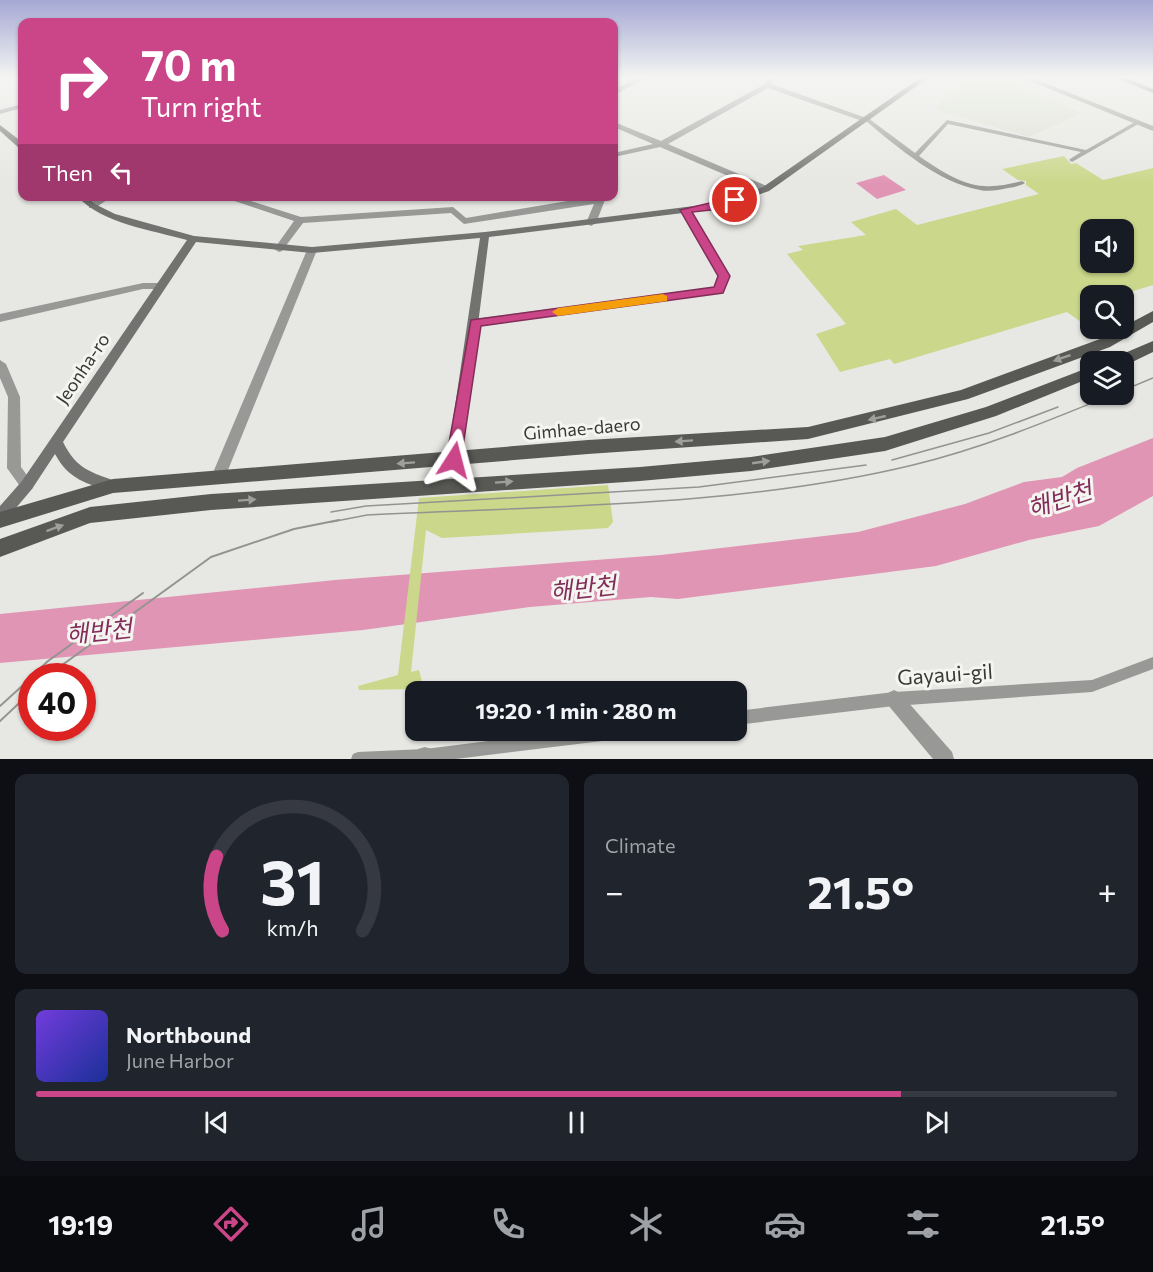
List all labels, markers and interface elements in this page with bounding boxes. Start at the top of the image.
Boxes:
text: 70 m [141,38,236,90]
icon: right [42,42,120,120]
text: Turn right [141,90,261,123]
icon: left [105,156,138,189]
text: Then [42,159,93,186]
pin [709,174,760,225]
icon: arrive [718,183,751,216]
map controls [1080,219,1134,405]
button: sound [1080,219,1134,273]
button: search [1080,285,1134,339]
street label: Jeonha-ro [50,329,114,408]
button: layers [1080,351,1134,405]
one-way arrow [1053,353,1071,363]
street label: Gimhae-daero [523,412,641,444]
one-way arrow [868,413,886,423]
position arrow [422,428,486,492]
one-way arrow [674,436,693,445]
one-way arrow [396,458,415,468]
one-way arrow [752,458,771,467]
water label: 해반천 [1024,474,1098,523]
one-way arrow [495,478,514,487]
one-way arrow [237,495,256,504]
one-way arrow [46,523,64,532]
water label: 해반천 [548,569,620,605]
water label: 해반천 [64,612,136,648]
street label: Gayaui-gil [896,658,994,689]
speed limit sign: 40 [18,663,96,741]
text: 19:20 · 1 min · 280 m [475,697,677,724]
text: Climate [605,833,675,857]
text: 31 [260,842,324,918]
text: 21.5° [807,863,914,918]
text: − [605,870,624,911]
text: + [1098,870,1117,911]
text: km/h [266,914,318,940]
text: Northbound [126,1021,251,1048]
text: June Harbor [126,1048,234,1072]
icon: previous [200,1106,233,1139]
icon: pause [560,1106,593,1139]
icon: next [920,1106,953,1139]
icon: directions [210,1203,252,1245]
icon: music [348,1203,390,1245]
icon: phone [487,1203,529,1245]
icon: climate [625,1203,667,1245]
icon: car [764,1203,806,1245]
icon: filters [902,1203,944,1245]
text: 19:19 [48,1208,113,1241]
text: 21.5° [1041,1208,1105,1241]

